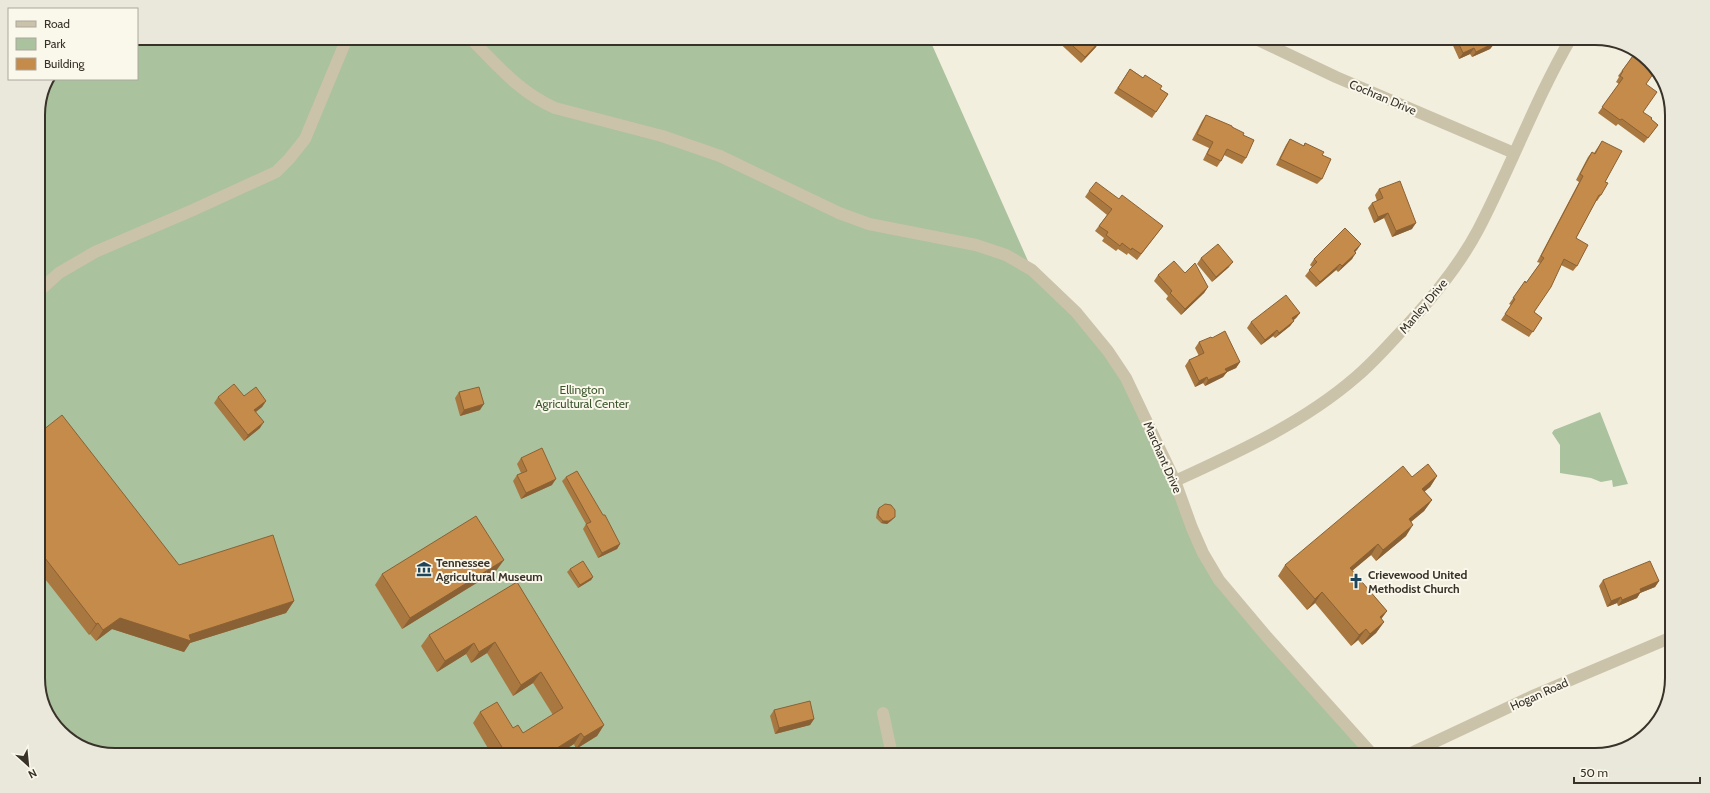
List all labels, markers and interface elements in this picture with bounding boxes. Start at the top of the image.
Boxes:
legend [8,8,138,80]
text: Road [44,16,70,31]
text: Park [44,36,66,51]
text: Building [44,56,86,71]
street label: Cochran Drive [1347,76,1419,118]
street label: Manley Drive [1396,276,1450,336]
park label: Ellington Agricultural Center [535,382,629,411]
street label: Marchant Drive [1140,419,1186,495]
place label: Tennessee Agricultural Museum [436,555,543,584]
museum icon: Tennessee Agricultural Museum [415,560,433,578]
place label: Crievewood United Methodist Church [1368,567,1467,596]
church icon: Crievewood United Methodist Church [1347,572,1365,590]
street label: Hogan Road [1508,675,1570,713]
north arrow [8,745,48,785]
scale bar [1574,759,1700,785]
text: 50 m [1580,765,1608,780]
text: N [26,766,39,782]

